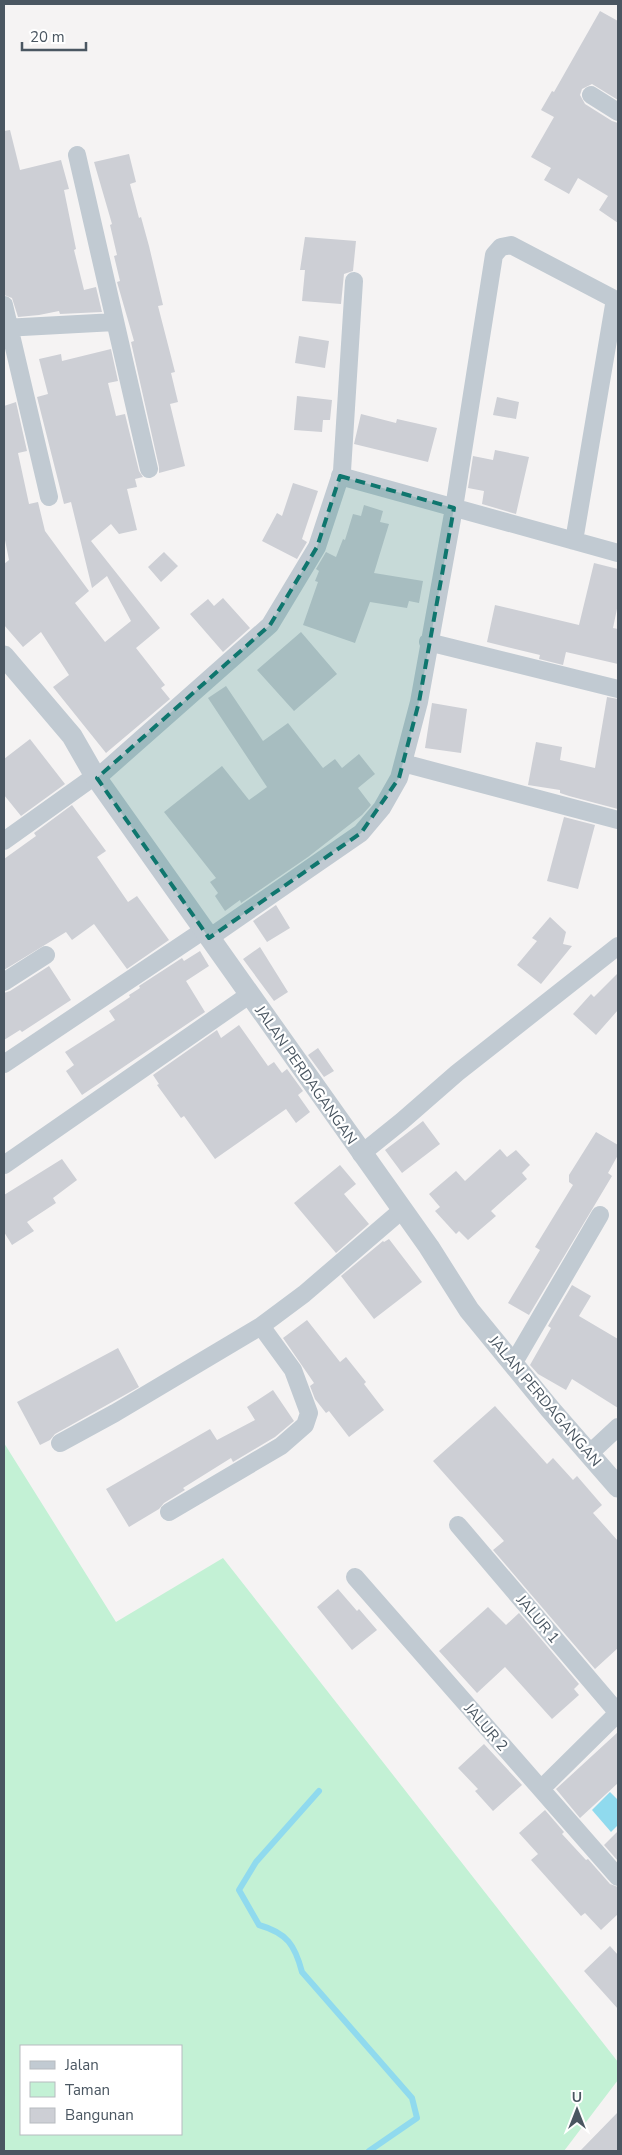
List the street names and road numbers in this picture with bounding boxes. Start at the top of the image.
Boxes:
street label: JALAN PERDAGANGAN [250,1001,362,1148]
street label: JALAN PERDAGANGAN [484,1330,606,1471]
street label: JALUR 1 [511,1590,564,1647]
street label: JALUR 2 [459,1698,512,1755]

